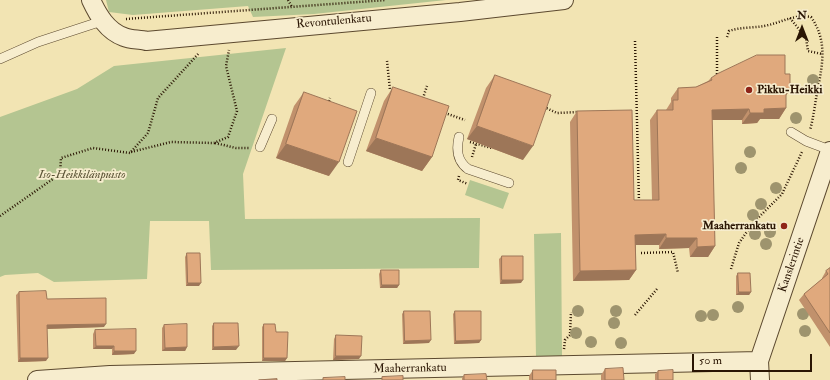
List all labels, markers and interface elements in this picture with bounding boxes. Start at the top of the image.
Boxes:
north arrow [782,8,822,48]
text: N [797,9,807,22]
street label: Revontulenkatu [296,12,372,32]
place label: Pikku-Heikki [757,83,822,97]
marker: Pikku-Heikki [744,85,754,95]
park label: Iso-Heikkilänpuisto [38,168,126,182]
place label: Maaherrankatu [703,219,776,233]
marker: Maaherrankatu [779,221,789,231]
street label: Kanslerintie [776,235,808,295]
scale bar [694,346,814,372]
text: 50 m [699,353,722,368]
street label: Maaherrankatu [373,361,447,377]

